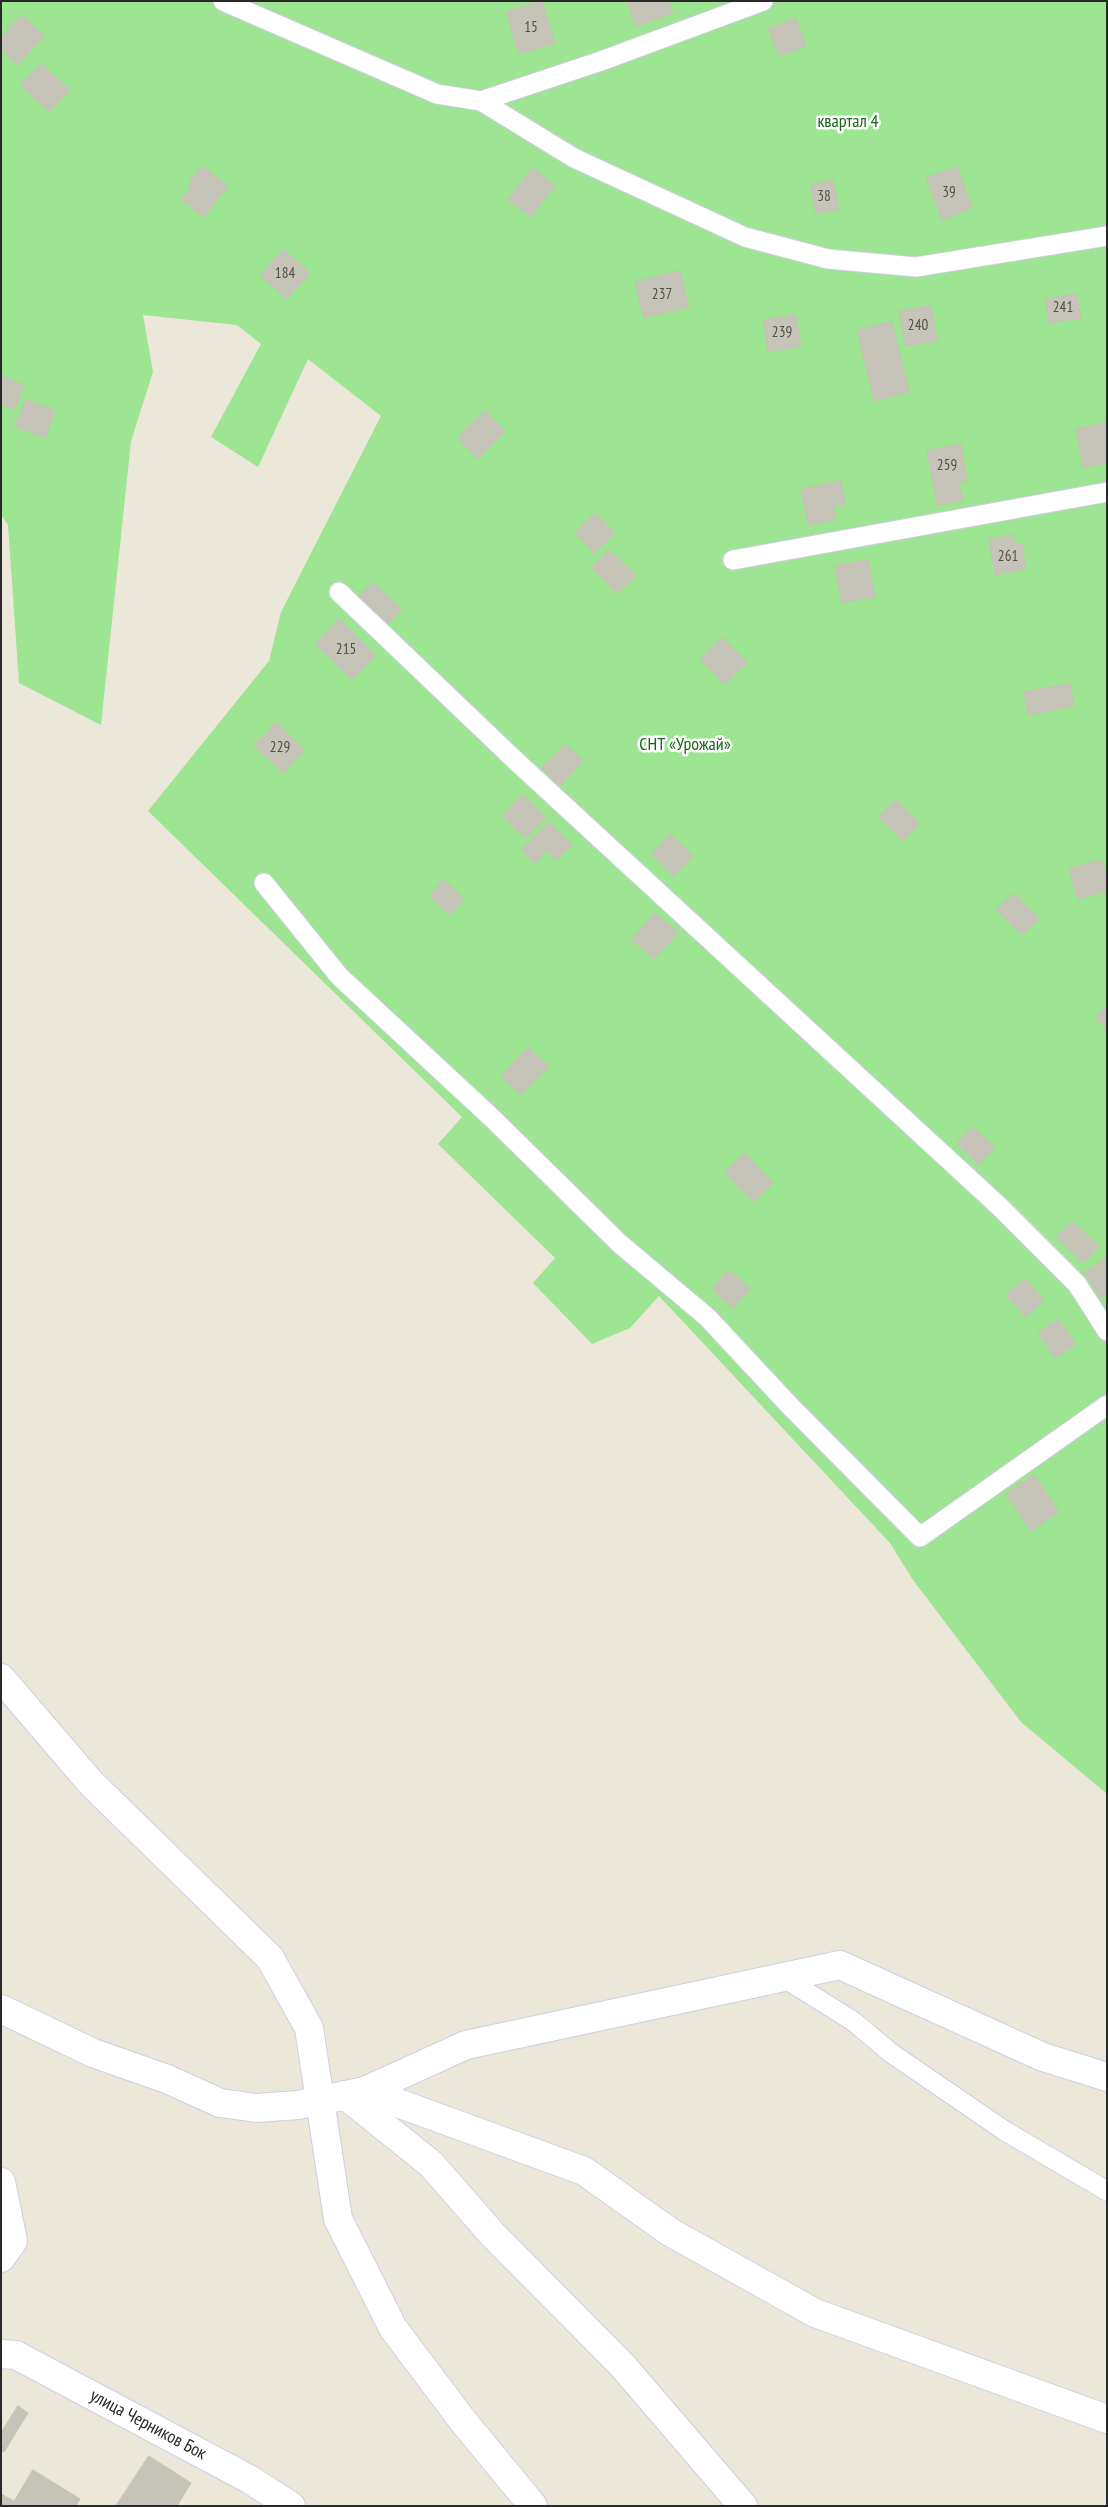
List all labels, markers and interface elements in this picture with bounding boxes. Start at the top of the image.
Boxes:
house number: 15 [524,19,538,37]
park label: квартал 4 [817,111,879,133]
house number: 39 [942,184,956,202]
house number: 38 [817,188,831,206]
house number: 184 [275,265,295,283]
house number: 237 [652,286,672,304]
house number: 241 [1053,299,1073,317]
house number: 240 [908,317,928,335]
house number: 239 [772,324,792,342]
house number: 259 [937,457,957,475]
house number: 261 [998,548,1018,566]
house number: 215 [336,641,356,659]
park label: СНТ «Урожай» [639,734,731,756]
house number: 229 [270,739,290,757]
street label: улица Черников Бок [86,2385,210,2465]

